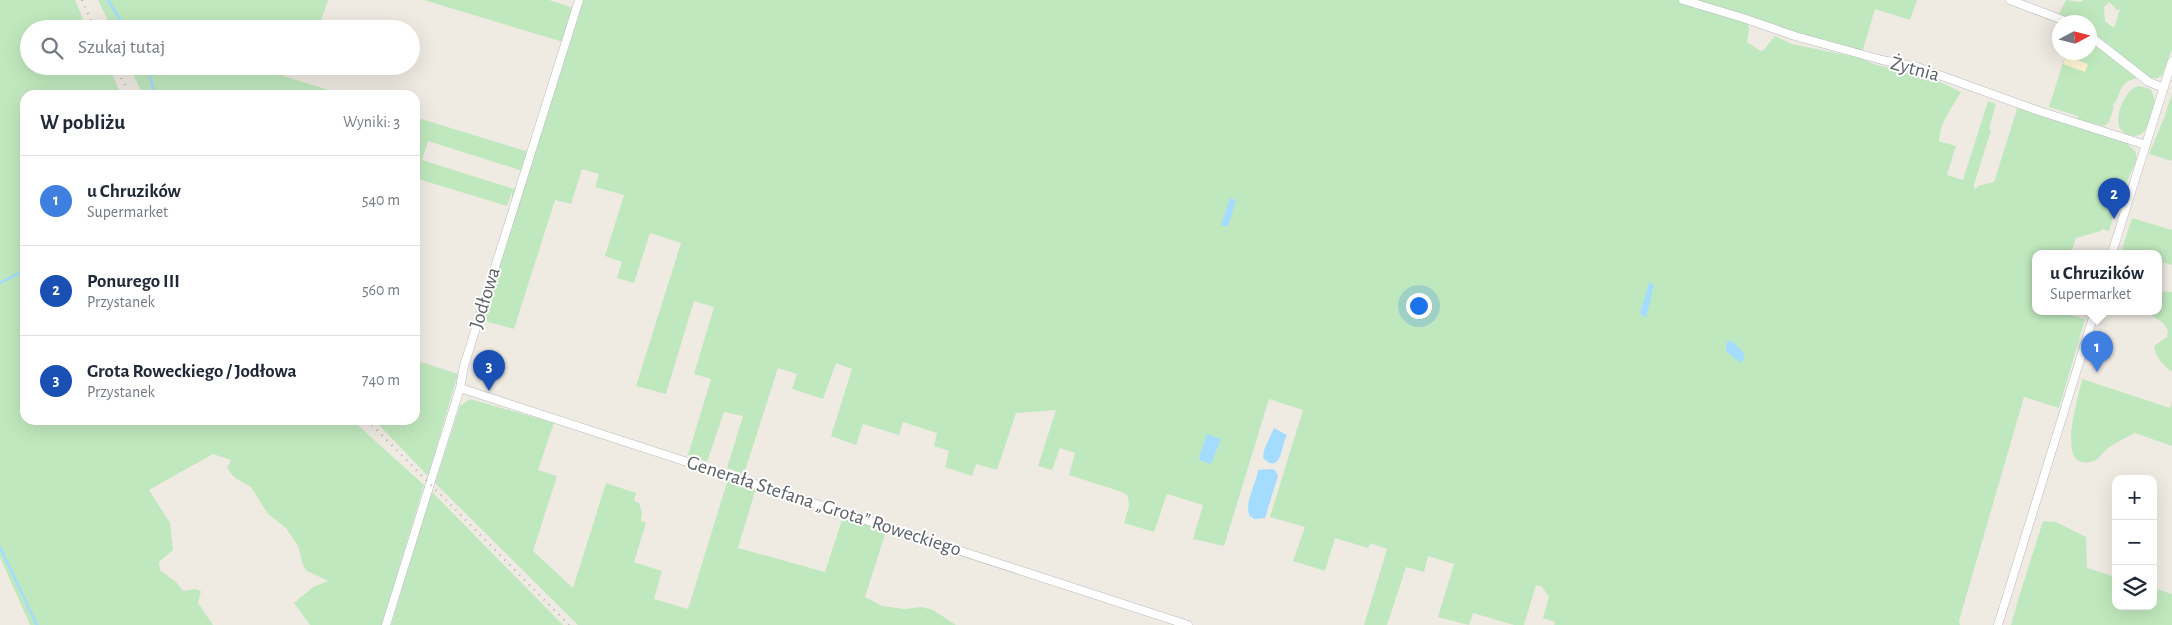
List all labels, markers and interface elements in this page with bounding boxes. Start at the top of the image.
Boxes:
north arrow [2052,15,2097,60]
search box [20,20,420,75]
icon: search [38,34,66,62]
text: Szukaj tutaj [78,38,165,57]
street label: Żytnia [1889,53,1941,85]
text: W pobliżu [40,112,125,133]
text: Wyniki: 3 [343,114,400,130]
pin: 2 [2098,178,2130,219]
text: u Chruzików [87,182,181,201]
text: 1 [53,192,59,208]
text: 540 m [362,192,400,208]
text: Supermarket [87,204,168,220]
popup [2032,250,2162,315]
text: u Chruzików [2050,264,2144,283]
street label: Jodłowa [466,265,504,331]
text: Ponurego III [87,272,180,291]
text: 2 [52,282,60,298]
text: 560 m [362,282,400,298]
text: Supermarket [2050,286,2131,302]
your location [1406,293,1432,319]
text: Przystanek [87,294,155,310]
pin: 1 [2081,331,2113,372]
pin: 3 [473,350,505,391]
text: Grota Roweckiego / Jodłowa [87,362,297,381]
text: 3 [53,372,59,388]
text: 740 m [362,372,400,388]
text: Przystanek [87,384,155,400]
street label: Generała Stefana „Grota” Roweckiego [684,452,964,560]
map controls [2112,475,2157,610]
button: + [2112,475,2157,520]
button: − [2112,520,2157,565]
button: layers [2112,565,2157,610]

